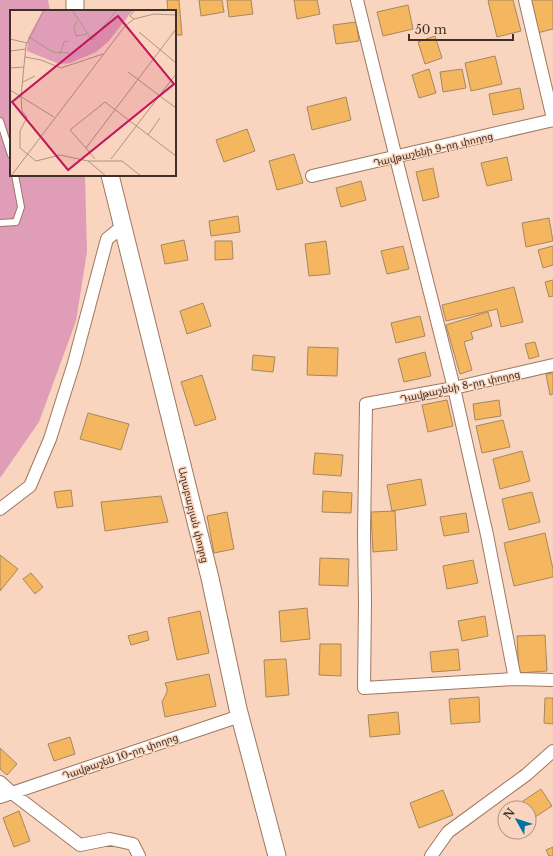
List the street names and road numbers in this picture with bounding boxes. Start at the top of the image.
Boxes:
street label: Դավթաշենի 9-րդ փողոց [372,129,494,170]
street label: Դավթաշենի 8-րդ փողոց [399,367,521,406]
street label: Աղաբաբյան փողոց [175,466,212,564]
street label: Դավթաշեն 10-րդ փողոց [60,730,180,782]

